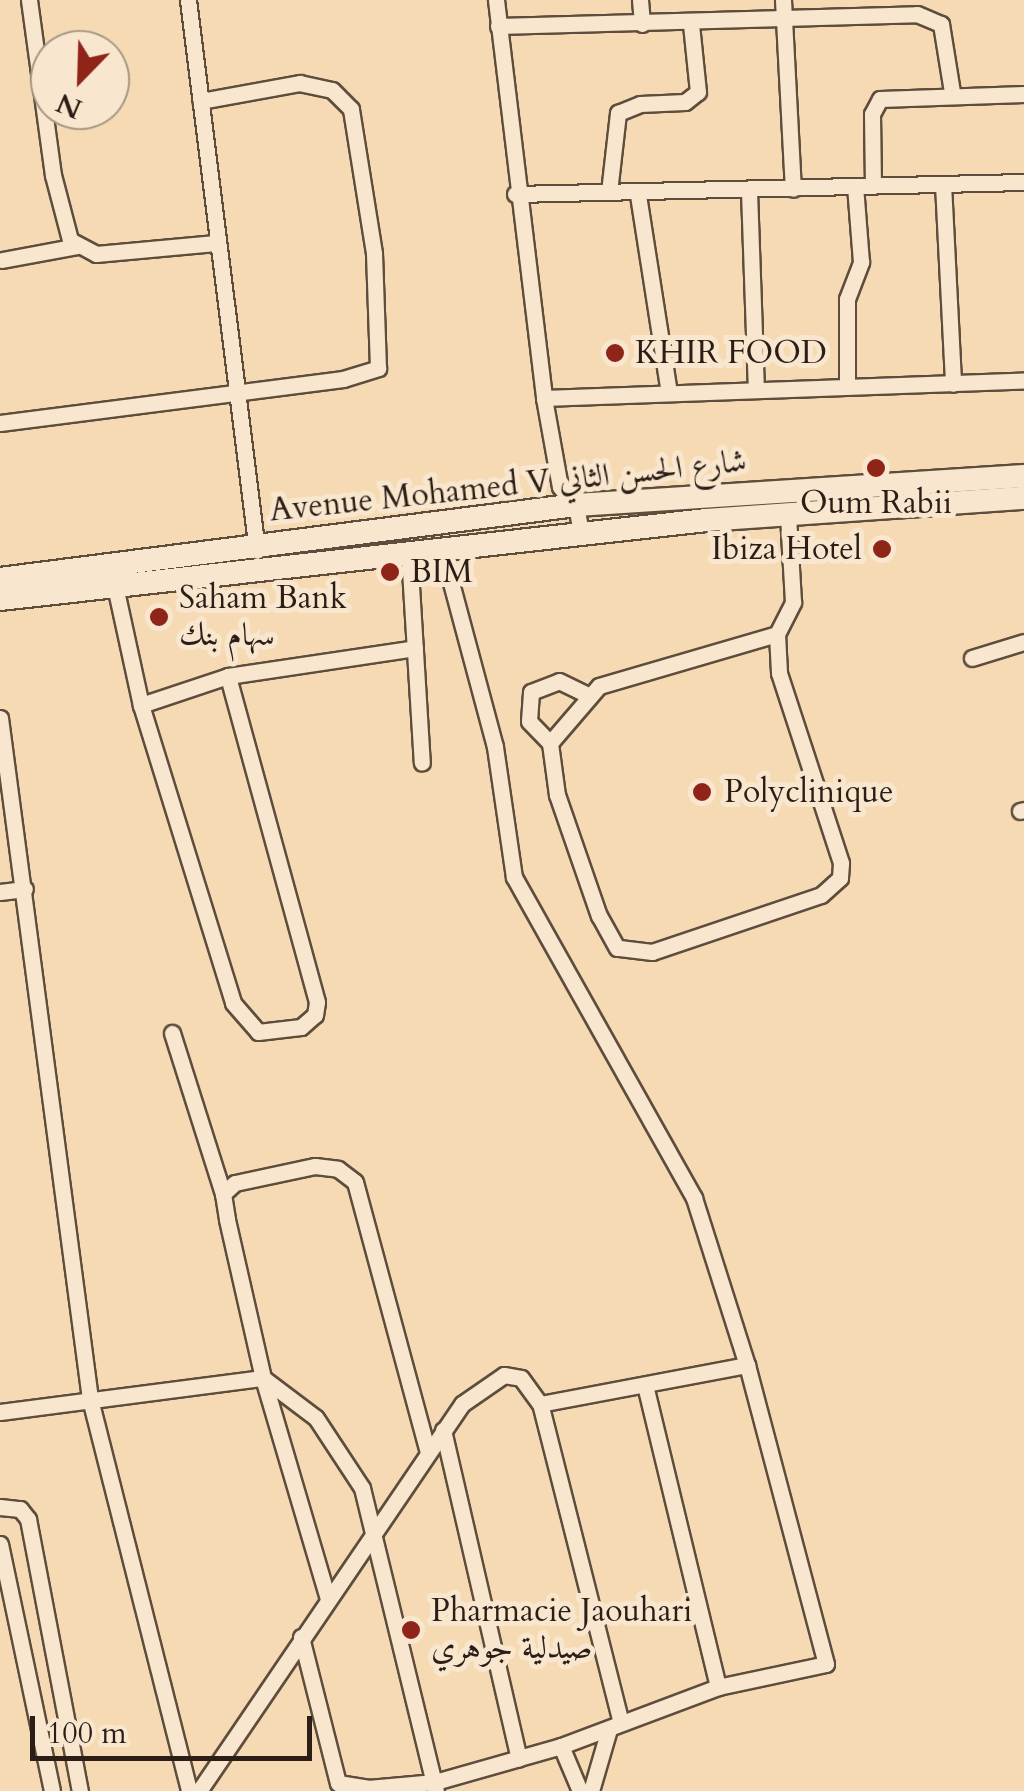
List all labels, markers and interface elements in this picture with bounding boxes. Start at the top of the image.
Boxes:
north arrow [30,30,130,130]
text: N [50,84,88,128]
place label: KHIR FOOD [635,334,827,372]
marker: KHIR FOOD [604,342,626,364]
street label: Avenue Mohamed V شارع الحسن الثاني [268,442,748,530]
marker: Oum Rabii [865,457,887,479]
place label: Oum Rabii [800,484,952,522]
place label: Ibiza Hotel [711,530,862,568]
marker: Ibiza Hotel [871,538,893,560]
place label: BIM [410,553,473,591]
marker: BIM [379,561,401,583]
place label: Saham Bank سهام بنك [179,580,347,655]
marker: Saham Bank سهام بنك [148,606,170,628]
place label: Polyclinique [724,773,893,811]
marker: Polyclinique [689,779,715,805]
place label: Pharmacie Jaouhari صيدلية جوهري [431,1593,692,1668]
marker: Pharmacie Jaouhari صيدلية جوهري [400,1619,422,1641]
scale bar [35,1696,318,1758]
text: 100 m [47,1713,127,1754]

